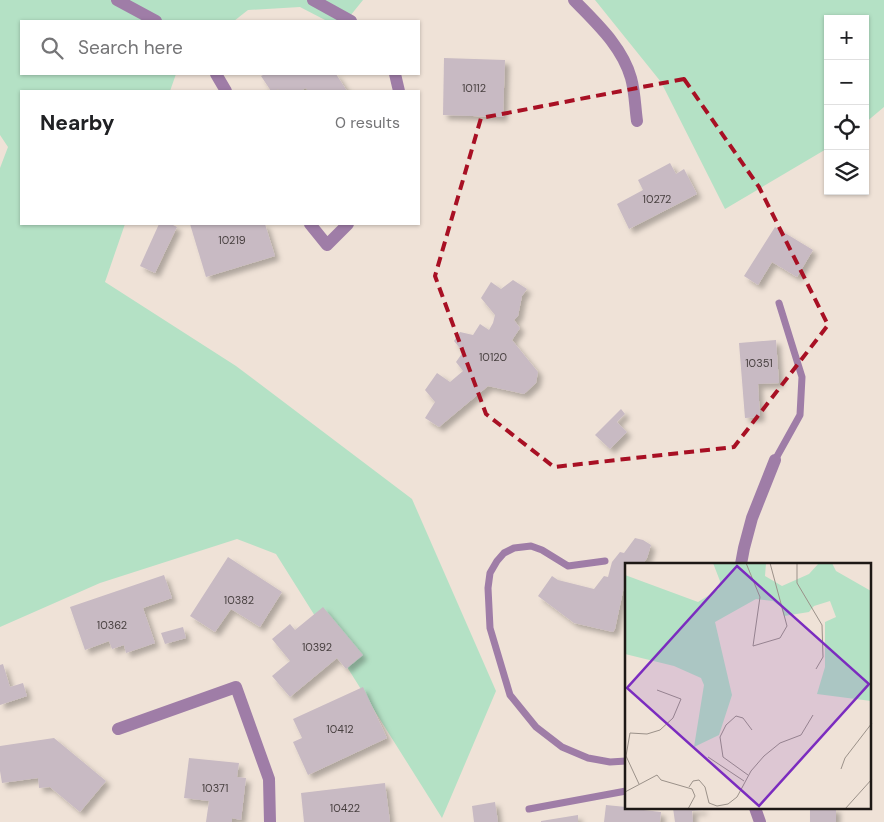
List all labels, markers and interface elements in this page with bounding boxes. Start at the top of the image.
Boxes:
map controls [824,15,869,195]
button: + [824,15,869,60]
search box [20,20,420,75]
icon: search [38,34,66,62]
text: Search here [78,35,183,60]
button: − [824,60,869,105]
house number: 10112 [462,81,486,95]
button: locate [824,105,869,150]
text: Nearby [40,109,114,137]
text: 0 results [335,112,400,133]
button: layers [824,150,869,195]
house number: 10272 [643,192,671,206]
house number: 10219 [218,233,246,247]
house number: 10120 [479,350,507,364]
house number: 10351 [745,356,773,370]
inset map [625,563,872,810]
house number: 10382 [224,593,254,607]
house number: 10362 [97,618,127,632]
house number: 10392 [302,640,332,654]
house number: 10412 [326,722,354,736]
house number: 10371 [202,781,228,795]
house number: 10422 [330,801,360,815]

